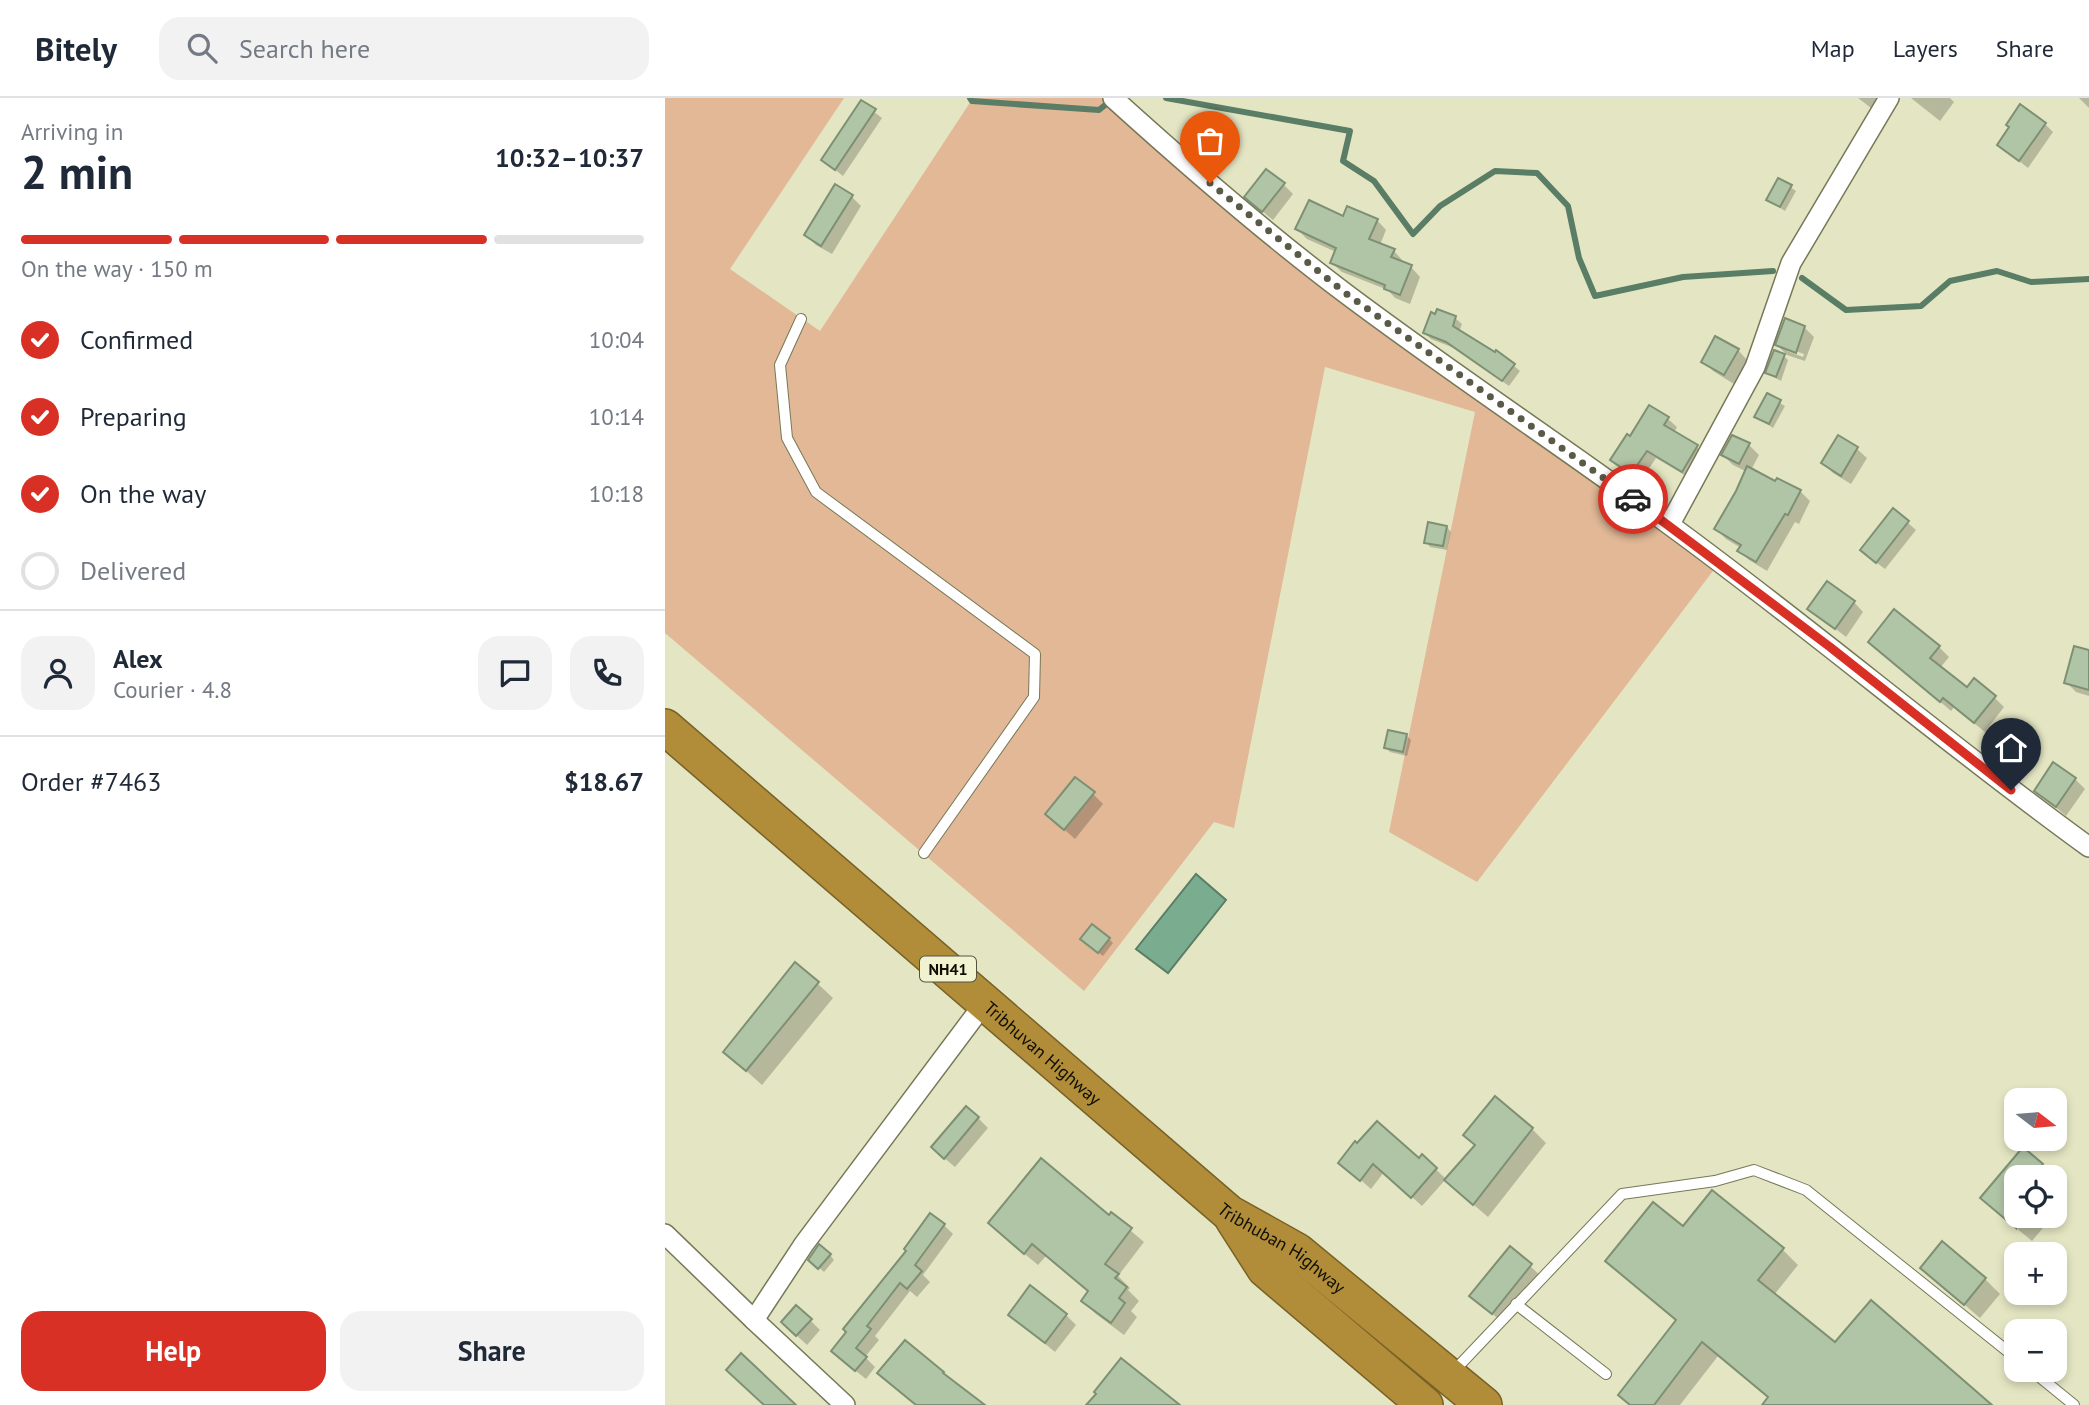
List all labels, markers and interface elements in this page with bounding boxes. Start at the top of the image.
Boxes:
search box [159,17,649,80]
text: Bitely [35,27,117,70]
icon: search [183,29,221,67]
text: Search here [239,32,370,65]
text: Map [1811,33,1855,64]
text: Layers [1893,33,1958,64]
text: Share [1996,33,2054,64]
pin [1180,111,1240,183]
text: Arriving in [21,117,123,146]
icon: bag [1191,122,1229,160]
text: 10:32–10:37 [495,141,644,174]
text: 2 min [21,142,133,202]
text: On the way · 150 m [21,254,213,283]
icon: check [21,321,59,359]
text: Confirmed [80,323,193,356]
text: 10:04 [589,325,644,354]
icon: check [21,398,59,436]
text: Preparing [80,400,187,433]
text: 10:14 [589,402,644,431]
courier [1598,464,1668,534]
icon: check [21,475,59,513]
text: On the way [80,477,206,510]
text: 10:18 [589,479,644,508]
icon: car [1614,480,1652,518]
text: Delivered [80,554,186,587]
button: person [21,636,95,710]
button: chat [478,636,552,710]
button: phone [570,636,644,710]
text: Alex [113,642,163,675]
text: Courier · 4.8 [113,675,232,704]
pin [1981,718,2041,790]
icon: home [1992,729,2030,767]
text: Order #7463 [21,765,161,798]
text: $18.67 [564,765,644,798]
road number: NH41 [920,956,976,982]
street label: Tribhuvan Highway [980,996,1107,1110]
north arrow [2004,1088,2067,1152]
map controls [2004,1088,2067,1382]
button: locate [2004,1165,2067,1228]
street label: Tribhuban Highway [1213,1197,1351,1298]
button: + [2004,1242,2067,1305]
button: Help [21,1311,326,1391]
button: Share [340,1311,644,1391]
button: − [2004,1319,2067,1382]

